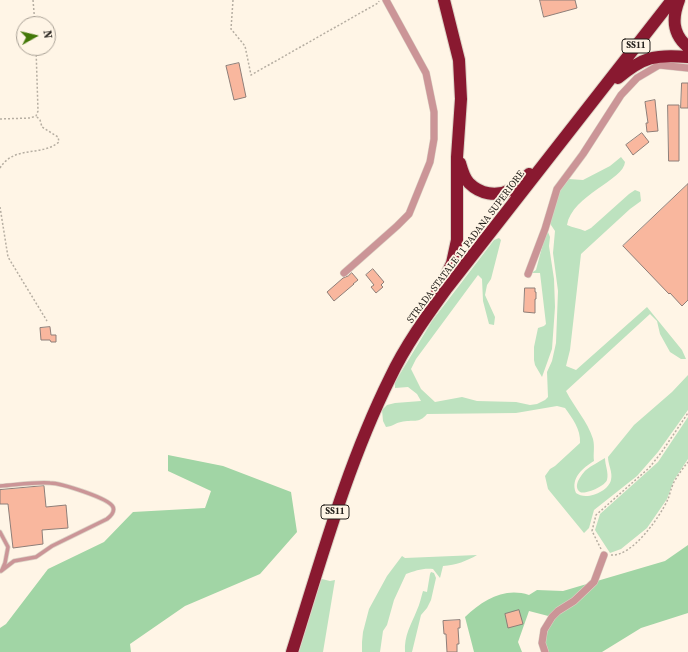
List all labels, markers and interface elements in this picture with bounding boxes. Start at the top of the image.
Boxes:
north arrow [16,16,56,56]
text: N [39,29,55,39]
road number: SS11 [622,39,650,53]
street label: STRADA STATALE 11 PADANA SUPERIORE [405,168,527,326]
road number: SS11 [321,505,349,519]

